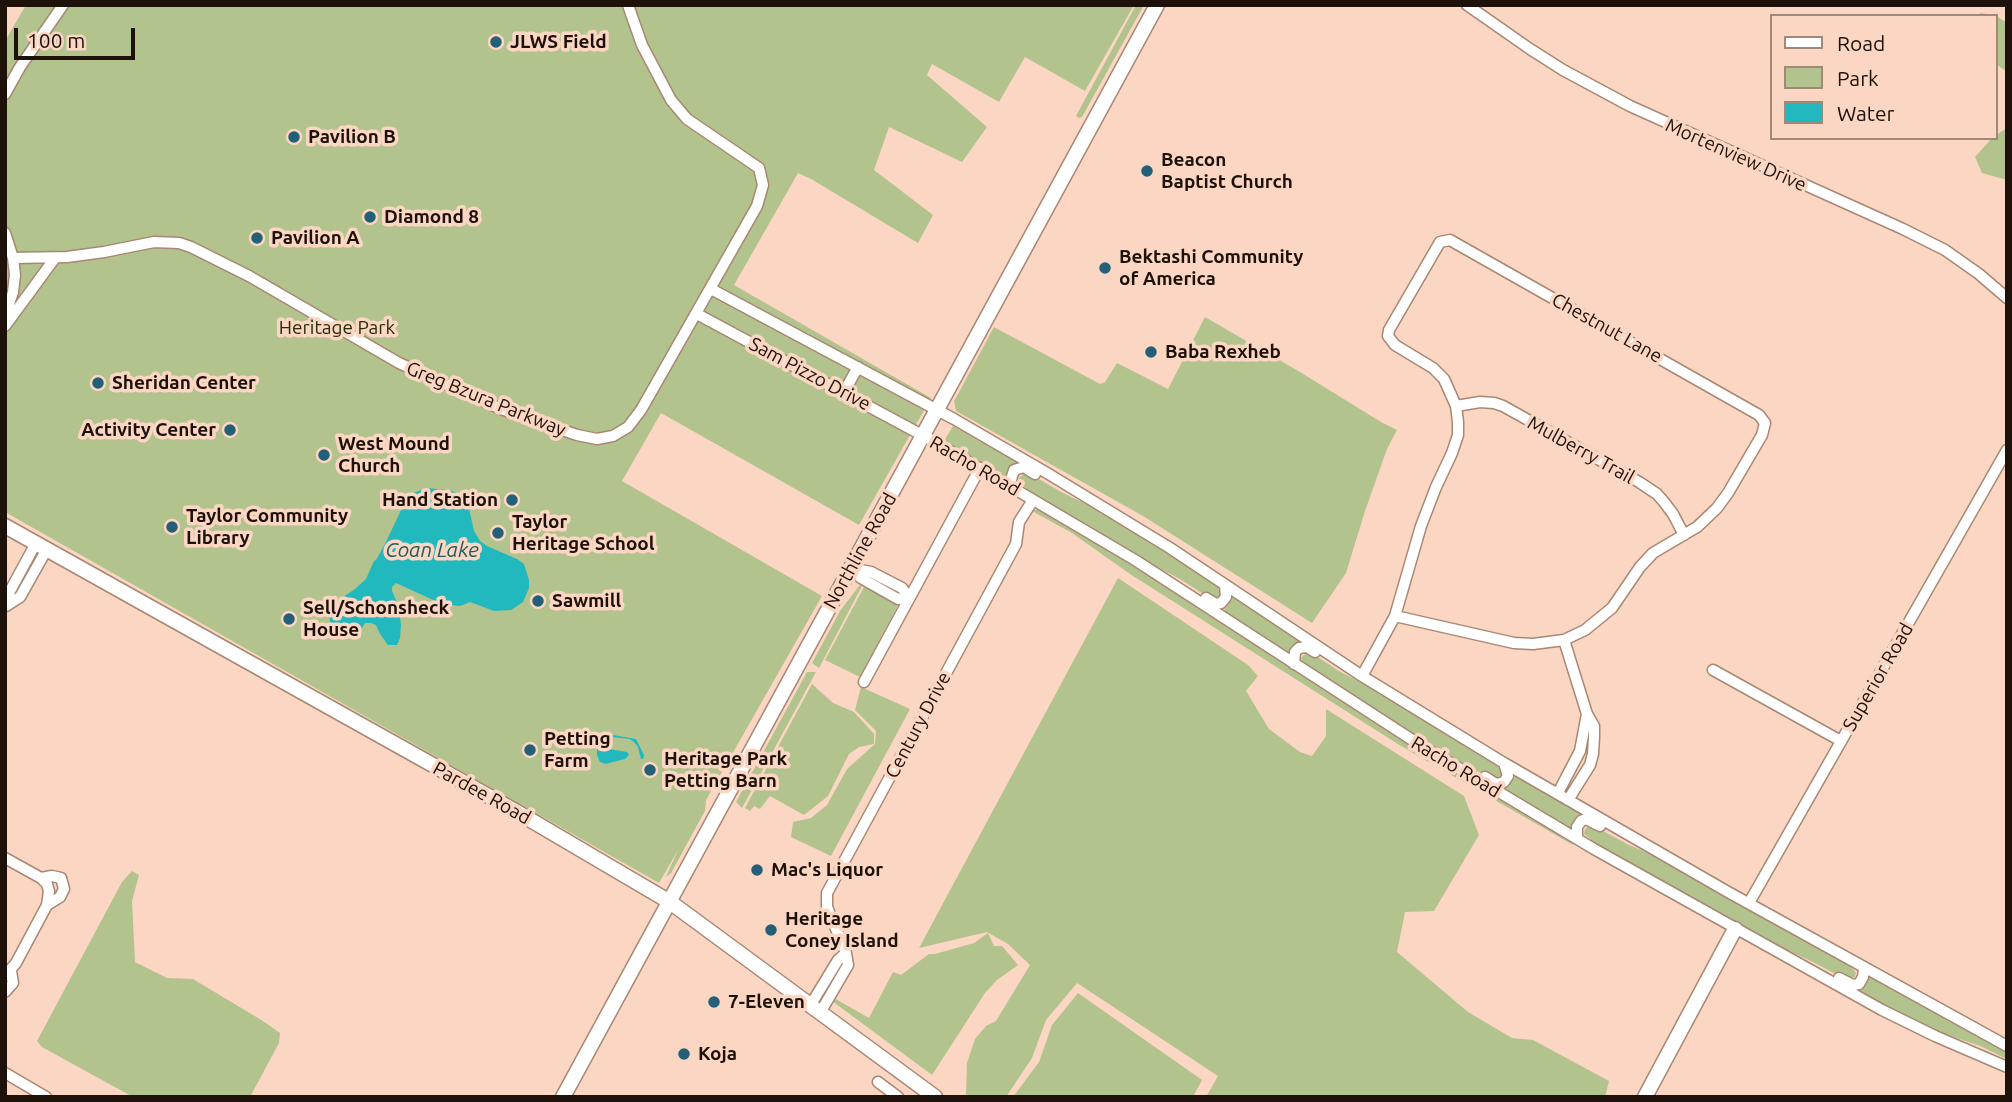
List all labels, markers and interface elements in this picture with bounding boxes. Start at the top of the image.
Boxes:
scale bar [18,14,138,58]
legend [1770,14,1998,140]
text: 100 m [27,28,85,52]
place label: JLWS Field [510,31,607,53]
text: Road [1837,31,1885,55]
marker: JLWS Field [488,34,504,50]
text: Park [1837,66,1879,90]
text: Water [1837,101,1895,125]
street label: Mortenview Drive [1662,114,1810,196]
place label: Pavilion B [308,126,396,148]
marker: Pavilion B [286,129,302,145]
place label: Beacon Baptist Church [1161,149,1293,193]
marker: Beacon Baptist Church [1139,163,1155,179]
place label: Diamond 8 [384,206,479,228]
marker: Diamond 8 [362,209,378,225]
place label: Pavilion A [271,227,360,249]
marker: Pavilion A [249,230,265,246]
place label: Bektashi Community of America [1119,246,1303,290]
marker: Bektashi Community of America [1097,260,1113,276]
street label: Chestnut Lane [1548,288,1666,368]
park label: Heritage Park [279,317,395,339]
street label: Sam Pizzo Drive [745,332,875,416]
place label: Baba Rexheb [1165,341,1281,363]
marker: Baba Rexheb [1143,344,1159,360]
street label: Greg Bzura Parkway [403,357,569,441]
place label: Sheridan Center [112,372,256,394]
marker: Sheridan Center [90,375,106,391]
street label: Mulberry Trail [1524,411,1638,489]
place label: Activity Center [81,419,216,441]
marker: Activity Center [222,422,238,438]
street label: Racho Road [926,431,1024,501]
place label: West Mound Church [338,433,450,477]
marker: West Mound Church [316,447,332,463]
place label: Hand Station [382,489,498,511]
street label: Northline Road [819,489,901,613]
marker: Hand Station [504,492,520,508]
place label: Taylor Community Library [186,505,348,549]
place label: Taylor Heritage School [512,511,655,555]
marker: Taylor Community Library [164,519,180,535]
marker: Taylor Heritage School [490,525,506,541]
water label: Coan Lake [385,537,479,563]
place label: Sawmill [552,590,621,612]
marker: Sawmill [530,593,546,609]
place label: Sell/Schonsheck House [303,597,449,641]
marker: Sell/Schonsheck House [281,611,297,627]
street label: Superior Road [1838,619,1918,735]
street label: Century Drive [880,668,956,782]
place label: Petting Farm [544,728,611,772]
street label: Racho Road [1407,731,1505,803]
marker: Petting Farm [522,742,538,758]
place label: Heritage Park Petting Barn [664,748,787,792]
street label: Pardee Road [429,757,535,829]
marker: Heritage Park Petting Barn [642,762,658,778]
place label: Mac's Liquor [771,859,883,881]
marker: Mac's Liquor [749,862,765,878]
place label: Heritage Coney Island [785,908,899,952]
marker: Heritage Coney Island [763,922,779,938]
place label: 7-Eleven [728,991,805,1013]
marker: 7-Eleven [706,994,722,1010]
place label: Koja [698,1043,737,1065]
marker: Koja [676,1046,692,1062]

